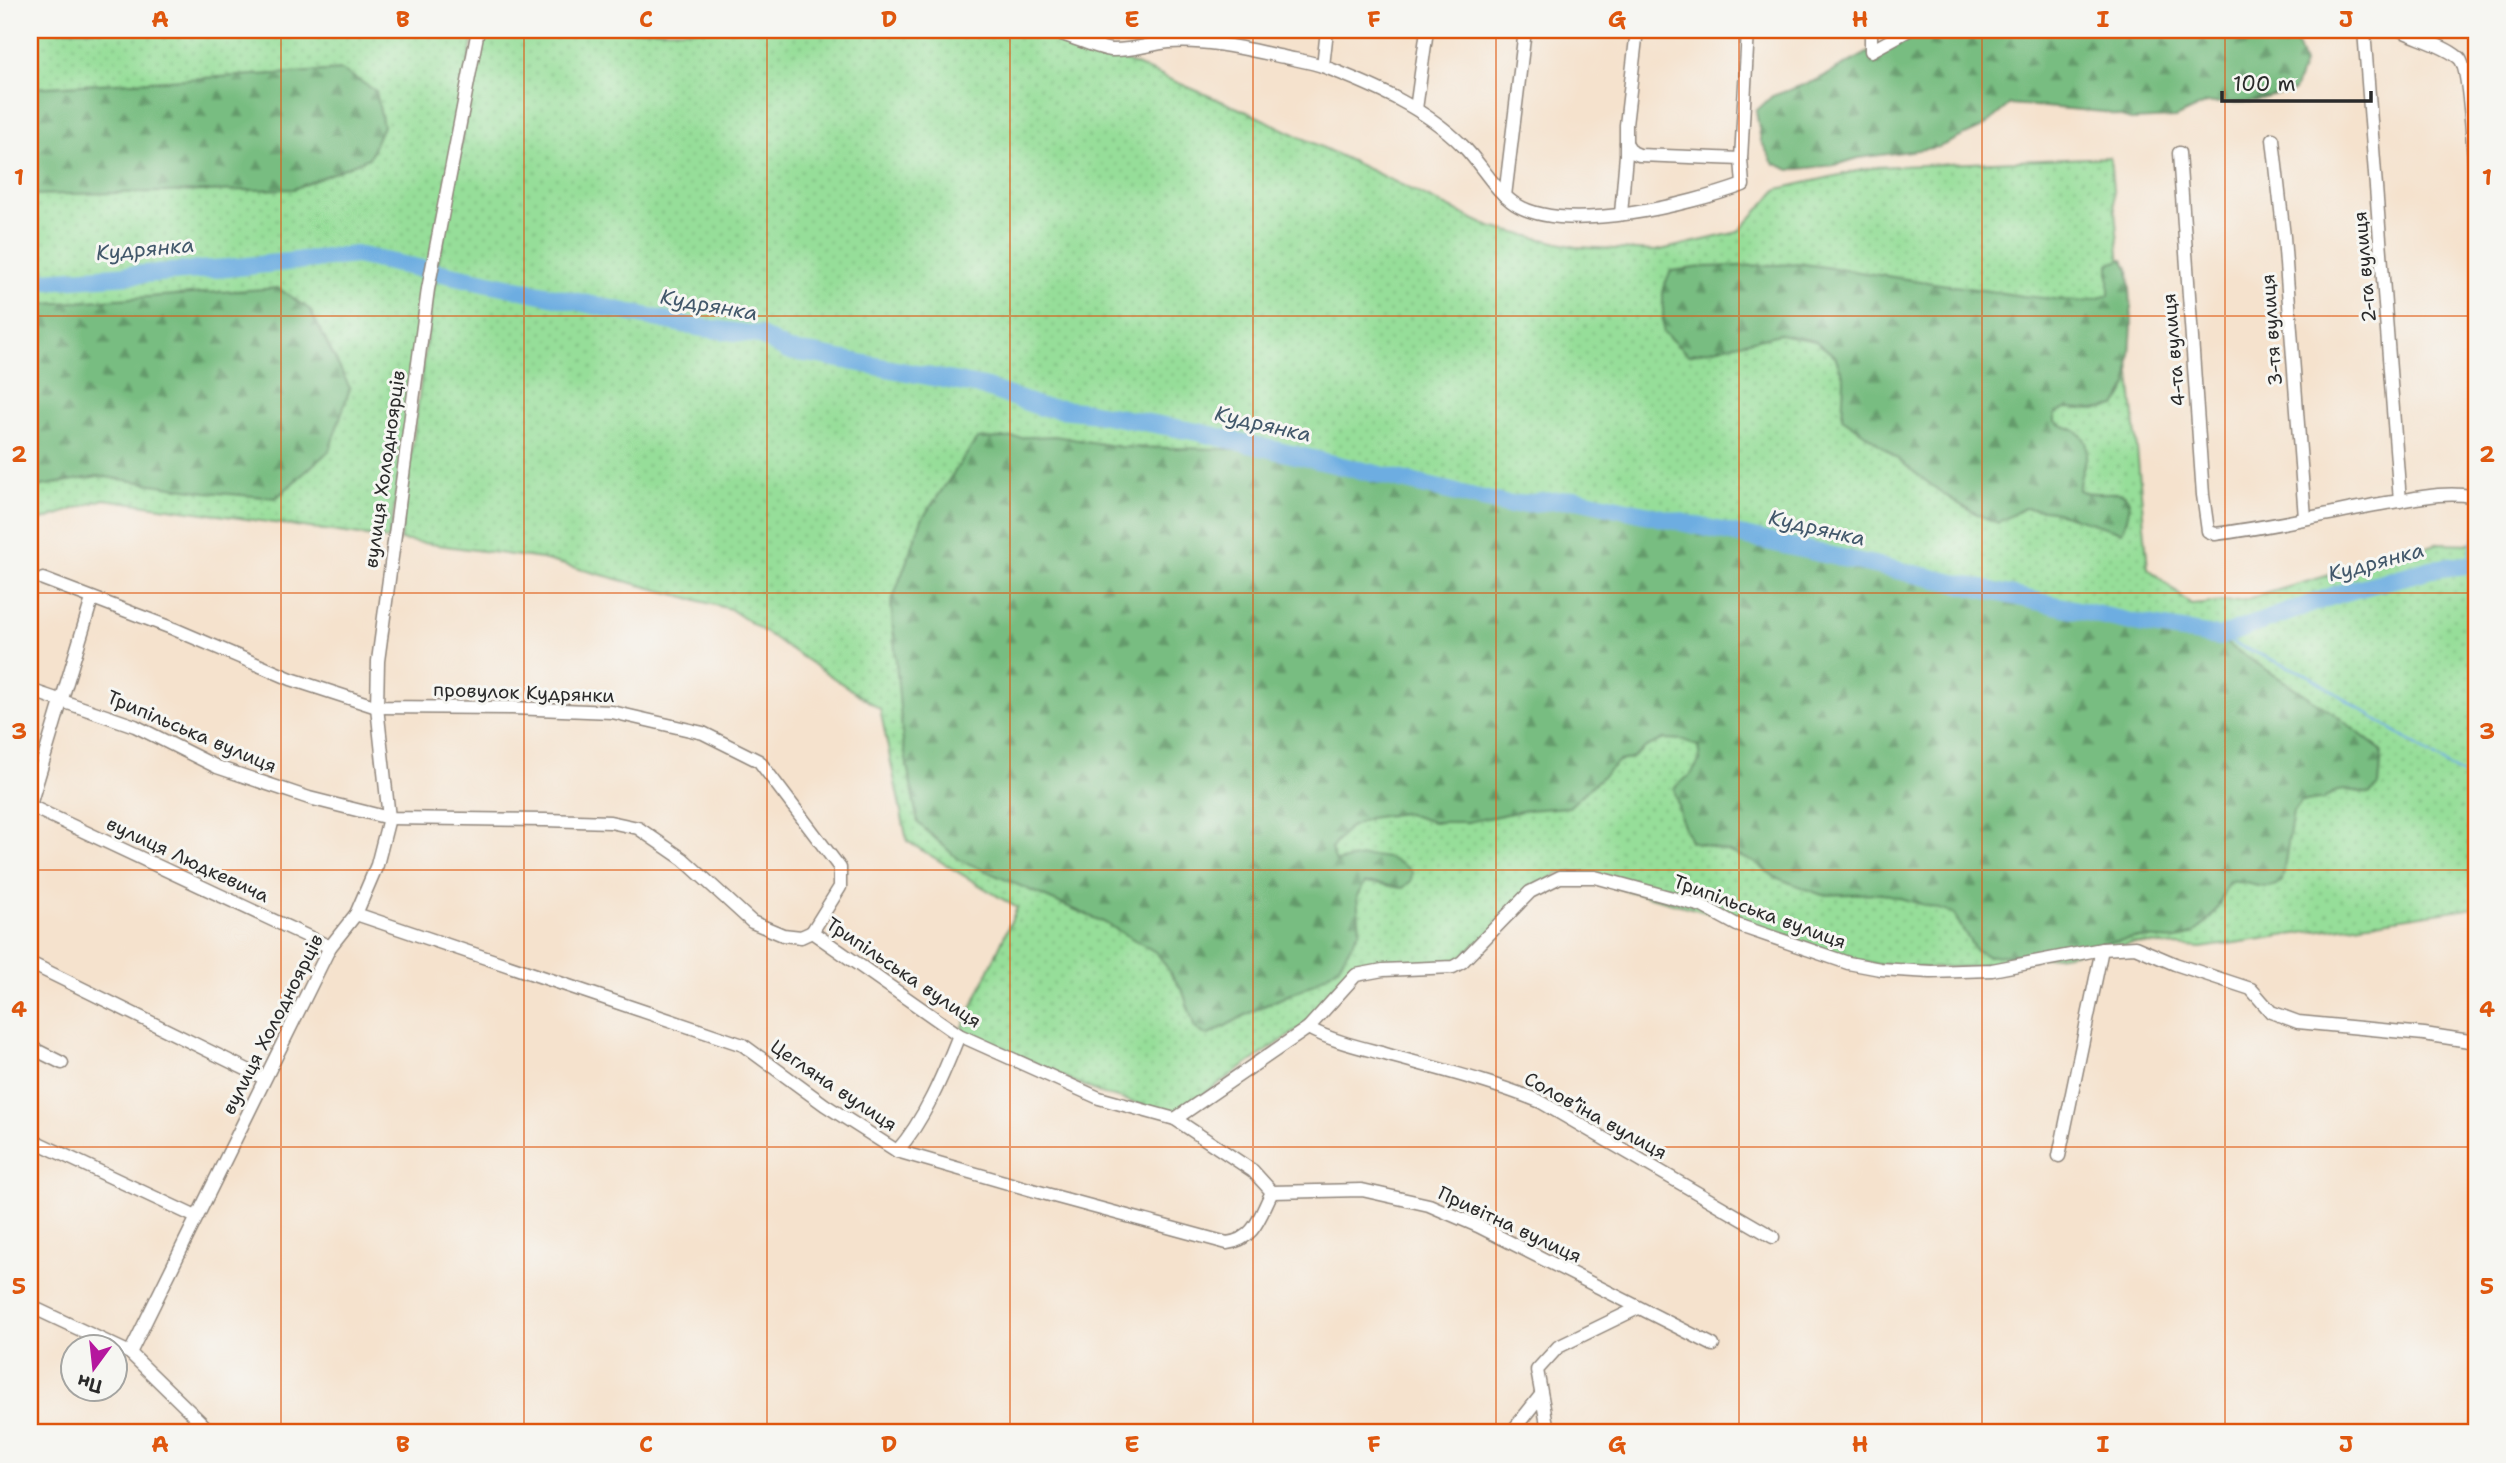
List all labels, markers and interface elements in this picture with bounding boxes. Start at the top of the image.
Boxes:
text: A [151,4,169,34]
text: B [396,4,410,34]
text: C [639,4,653,34]
text: D [881,4,897,34]
text: E [1124,4,1140,34]
text: F [1367,4,1381,34]
text: G [1608,4,1627,34]
text: H [1852,4,1868,34]
text: I [2097,4,2110,34]
text: J [2339,4,2353,34]
scale bar [2222,60,2371,104]
text: 100 m [2233,70,2296,98]
text: 1 [14,162,24,192]
text: 1 [2482,162,2492,192]
street label: 2-га вулиця [2347,210,2382,324]
water label: Кудрянка [95,231,195,267]
street label: 3-тя вулиця [2255,273,2288,387]
water label: Кудрянка [658,283,760,327]
street label: 4-та вулиця [2156,292,2191,408]
street label: вулиця Холодноярців [358,369,411,570]
water label: Кудрянка [1212,399,1314,449]
text: 2 [11,439,27,469]
text: 2 [2479,439,2495,469]
water label: Кудрянка [1766,503,1868,553]
water label: Кудрянка [2325,536,2427,588]
street label: провулок Кудрянки [433,677,615,708]
street label: Трипільська вулиця [103,684,280,779]
text: 3 [11,716,27,746]
text: 3 [2479,716,2495,746]
street label: вулиця Людкевича [102,811,273,908]
street label: Трипільська вулиця [1670,869,1850,954]
street label: Трипільська вулиця [821,911,986,1034]
street label: вулиця Холодноярців [216,930,329,1119]
text: 4 [11,994,27,1024]
text: 4 [2479,994,2495,1024]
street label: Цегляна вулиця [766,1034,902,1137]
street label: Соловʼїна вулиця [1520,1066,1672,1165]
street label: Привітна вулиця [1434,1180,1586,1269]
text: 5 [12,1271,26,1301]
text: 5 [2480,1271,2494,1301]
north arrow [60,1334,130,1404]
text: Пн [74,1369,105,1399]
text: A [151,1429,169,1459]
text: B [396,1429,410,1459]
text: C [639,1429,653,1459]
text: D [881,1429,897,1459]
text: E [1124,1429,1140,1459]
text: F [1367,1429,1381,1459]
text: G [1608,1429,1627,1459]
text: H [1852,1429,1868,1459]
text: I [2097,1429,2110,1459]
text: J [2339,1429,2353,1459]

